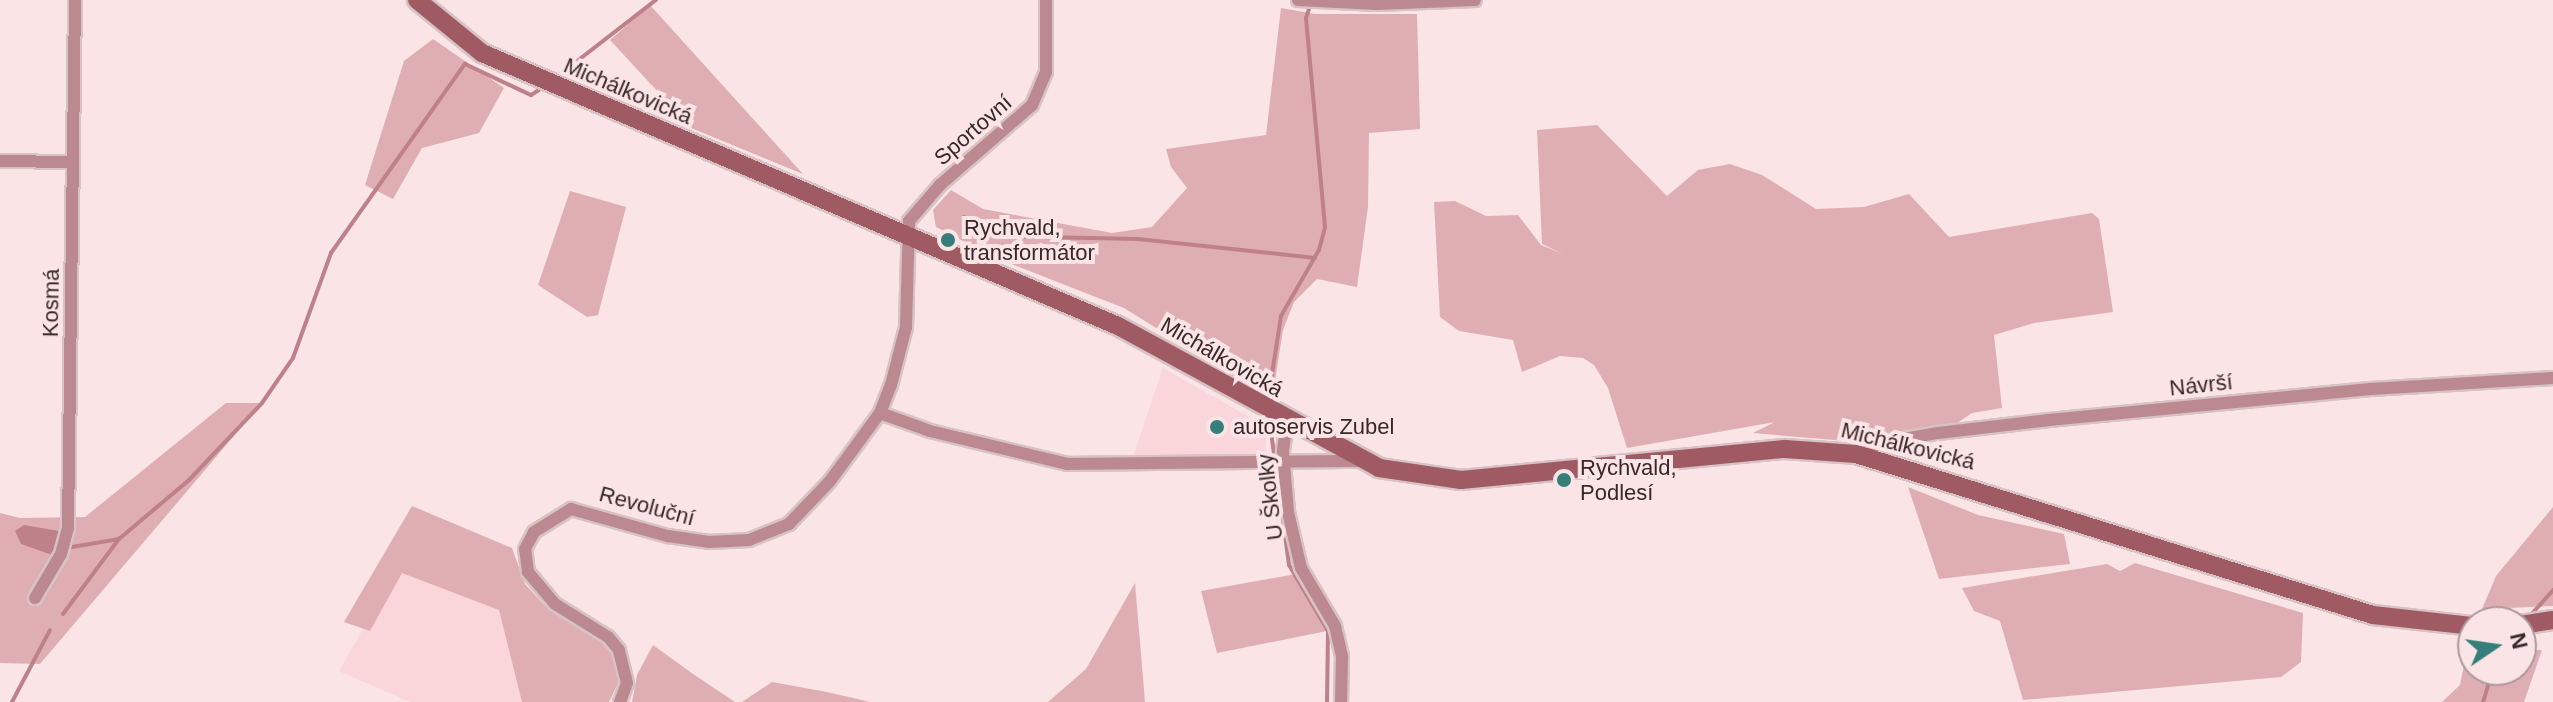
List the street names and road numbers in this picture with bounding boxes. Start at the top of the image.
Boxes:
street label: Michálkovická [560,52,696,130]
street label: Sportovní [929,89,1017,171]
street label: Kosmá [37,269,65,337]
street label: Michálkovická [1156,311,1288,403]
street label: Návrší [2168,369,2234,401]
street label: Michálkovická [1838,417,1978,475]
street label: U Školky [1252,452,1288,542]
street label: Revoluční [596,481,698,531]

